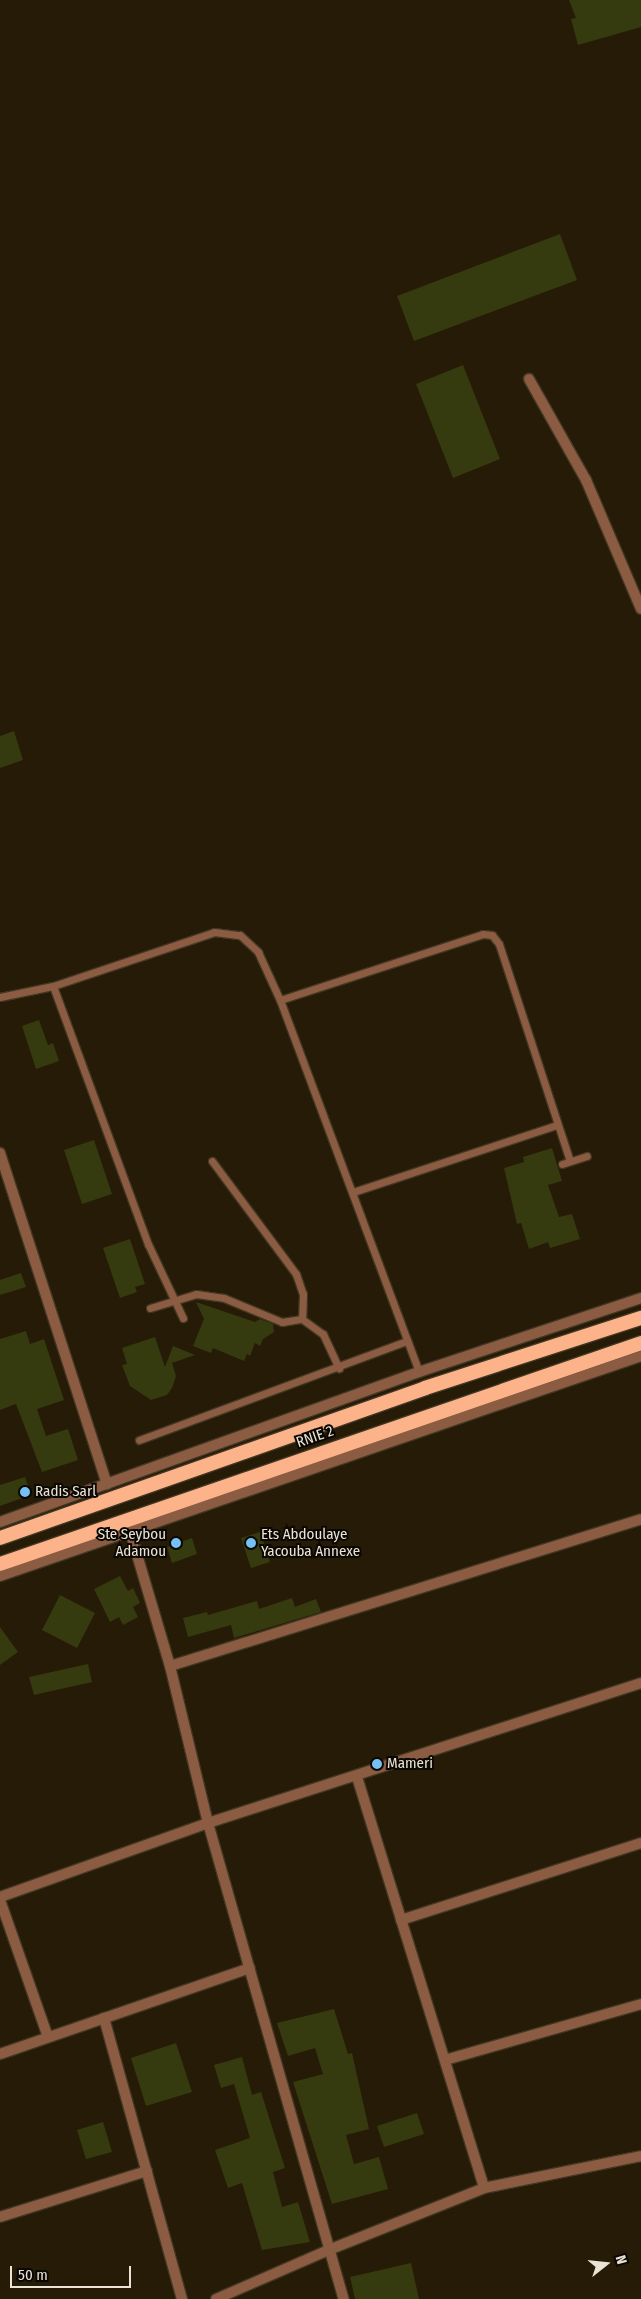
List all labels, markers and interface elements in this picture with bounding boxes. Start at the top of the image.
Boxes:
street label: RNIE 2 [294,1422,336,1452]
place label: Radis Sarl [35,1483,96,1501]
marker: Radis Sarl [19,1486,31,1498]
place label: Ste Seybou Adamou [98,1525,166,1560]
place label: Ets Abdoulaye Yacouba Annexe [261,1525,360,1560]
marker: Ste Seybou Adamou [170,1537,182,1549]
marker: Ets Abdoulaye Yacouba Annexe [245,1537,257,1549]
place label: Mameri [387,1755,433,1773]
marker: Mameri [371,1758,383,1770]
north arrow [581,2239,631,2289]
text: N [612,2253,630,2266]
scale bar [12,2256,134,2288]
text: 50 m [18,2266,48,2284]

